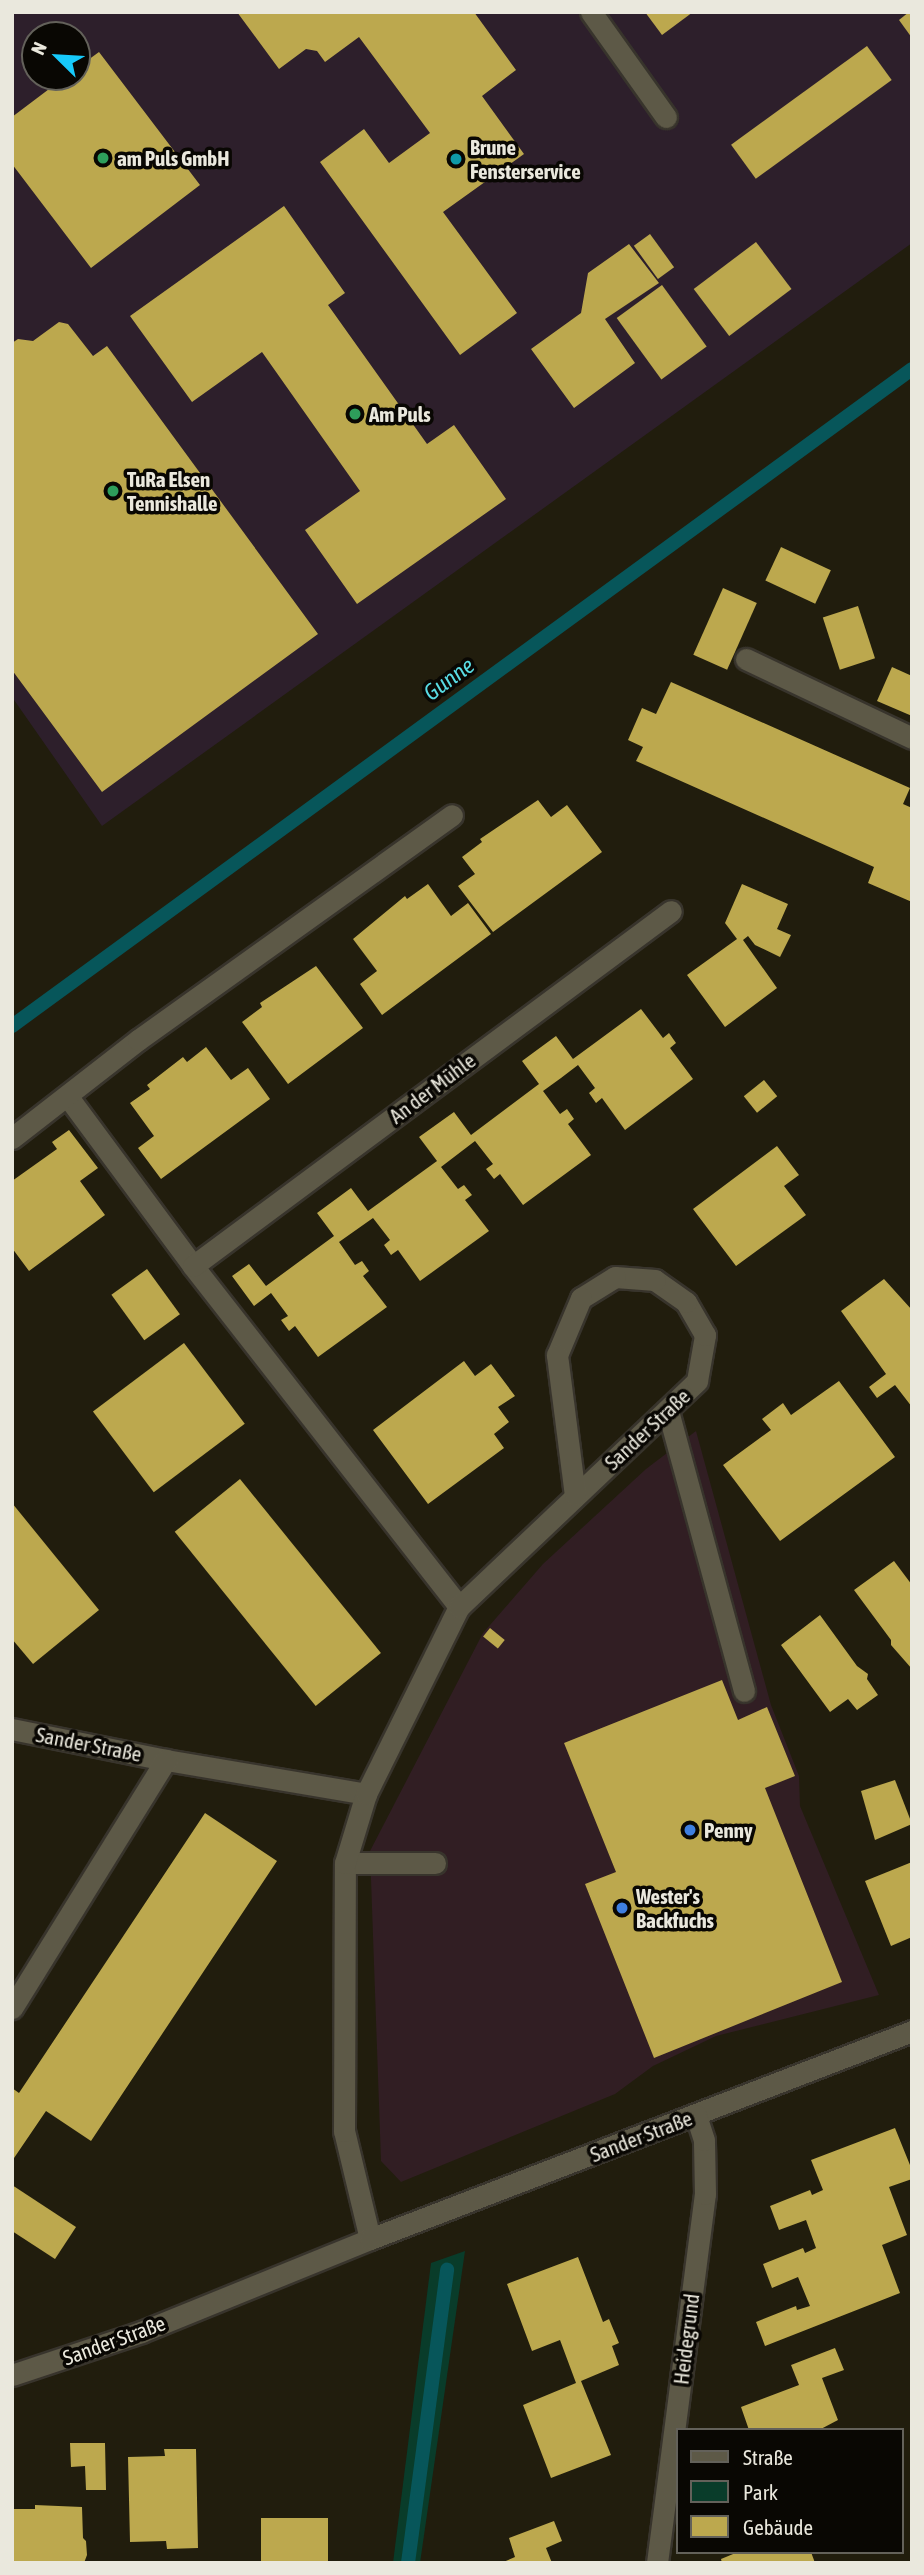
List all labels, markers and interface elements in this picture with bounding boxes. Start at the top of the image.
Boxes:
north arrow [21,21,91,91]
text: N [26,39,51,58]
place label: Brune Fensterservice [470,134,581,184]
place label: am Puls GmbH [117,145,229,171]
marker: am Puls GmbH [95,150,111,166]
marker: Brune Fensterservice [448,151,464,167]
place label: Am Puls [369,401,431,427]
marker: Am Puls [347,406,363,422]
place label: TuRa Elsen Tennishalle [127,466,218,516]
marker: TuRa Elsen Tennishalle [105,483,121,499]
water label: Gunne [418,651,480,707]
street label: An der Mühle [384,1047,480,1129]
street label: Sander Straße [599,1383,695,1475]
street label: Sander Straße [34,1721,144,1767]
place label: Penny [704,1817,753,1843]
marker: Penny [682,1822,698,1838]
place label: Wester's Backfuchs [636,1883,714,1933]
marker: Wester's Backfuchs [614,1900,630,1916]
street label: Sander Straße [586,2105,696,2167]
street label: Heidegrund [668,2292,704,2386]
street label: Sander Straße [59,2310,169,2370]
legend [676,2428,903,2554]
text: Straße [743,2445,793,2469]
text: Park [743,2480,778,2504]
text: Gebäude [743,2515,813,2539]

